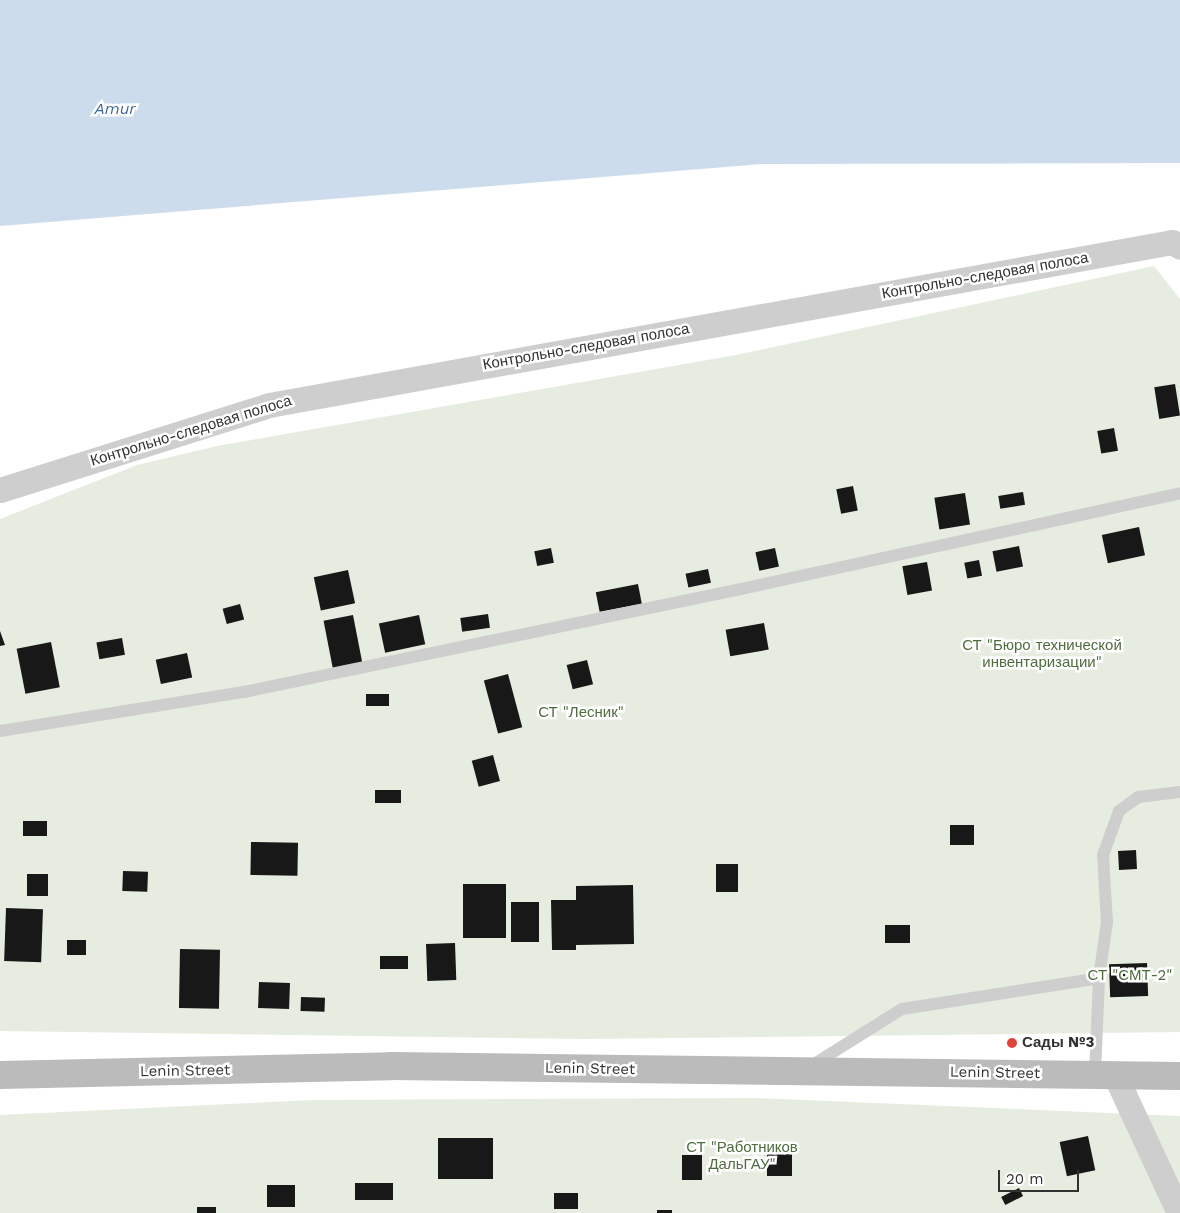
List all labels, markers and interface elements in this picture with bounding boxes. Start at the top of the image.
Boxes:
water label: Amur [94,99,136,119]
street label: Контрольно-следовая полоса [880,249,1090,303]
street label: Контрольно-следовая полоса [481,320,691,374]
street label: Контрольно-следовая полоса [88,392,294,470]
park label: СТ "Бюро технической инвентаризации" [962,636,1122,671]
park label: СТ "Лесник" [538,704,624,722]
park label: СТ "СМТ-2" [1088,967,1172,985]
place label: Сады №3 [1022,1034,1094,1052]
marker: Сады №3 [1006,1037,1018,1049]
street label: Lenin Street [545,1059,635,1079]
street label: Lenin Street [140,1061,230,1081]
street label: Lenin Street [950,1063,1040,1083]
park label: СТ "Работников ДальГАУ" [686,1138,798,1173]
scale bar [1000,1160,1081,1192]
text: 20 m [1006,1170,1044,1188]

